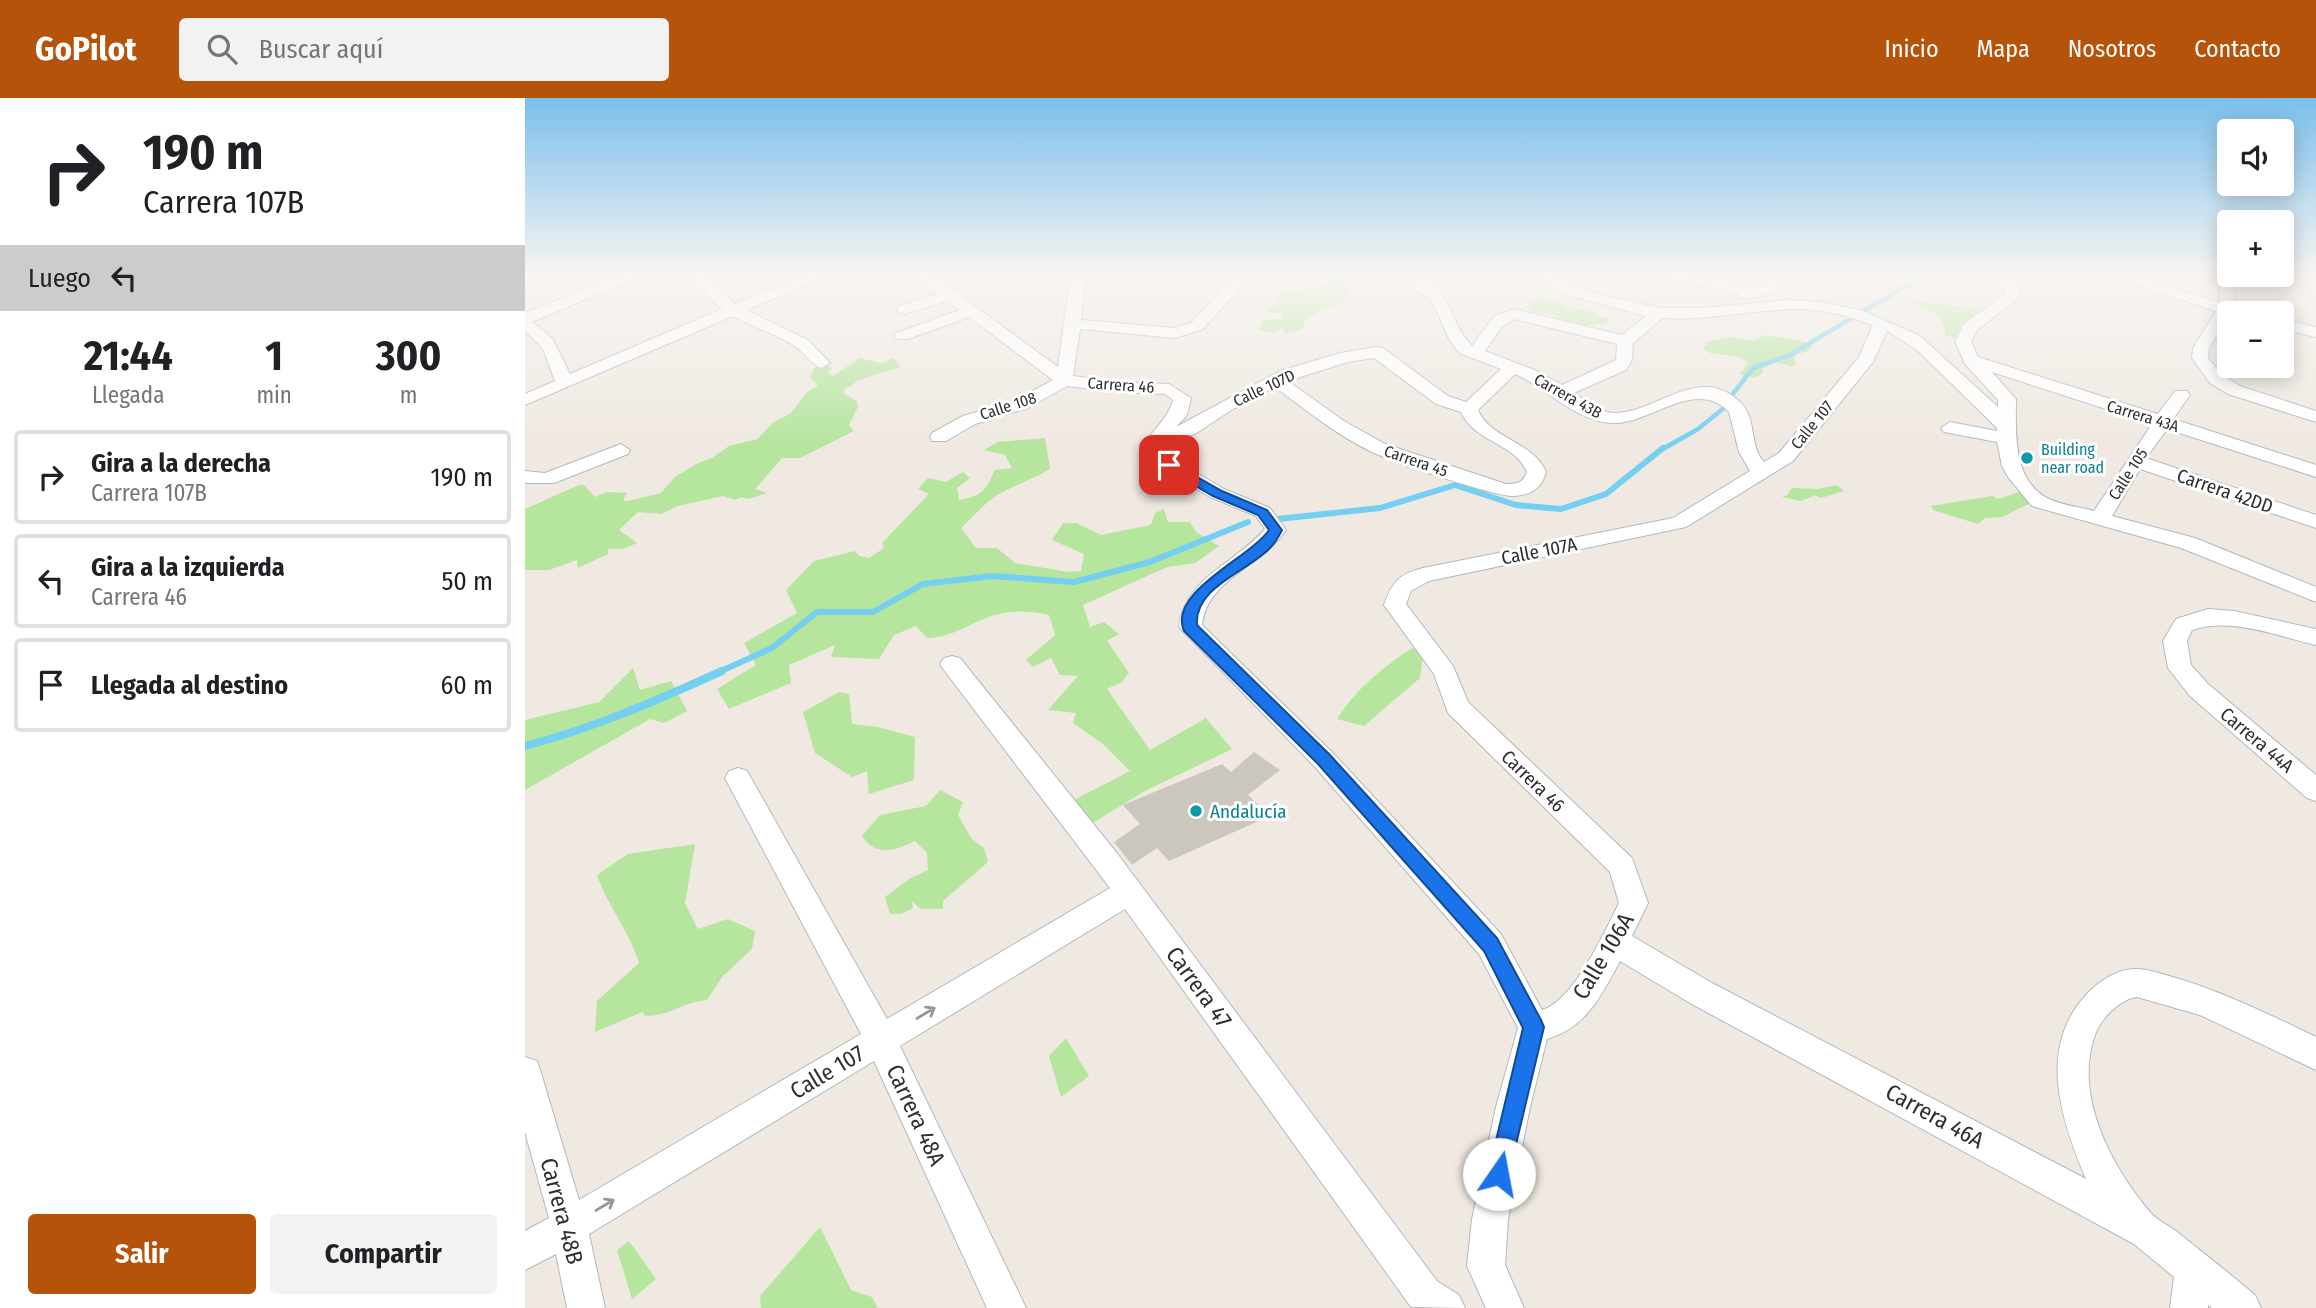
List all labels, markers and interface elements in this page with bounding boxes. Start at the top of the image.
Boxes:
search box [179,18,669,81]
text: GoPilot [35,29,137,69]
icon: search [203,30,241,68]
text: Buscar aquí [259,34,383,65]
text: Inicio [1885,35,1939,63]
text: Mapa [1977,35,2030,63]
text: Nosotros [2068,35,2156,63]
text: Contacto [2194,35,2281,63]
map controls [2217,119,2294,378]
button: sound [2217,119,2294,196]
text: 190 m [143,123,263,182]
icon: right [28,126,119,217]
text: Carrera 107B [143,183,304,221]
button: + [2217,210,2294,287]
icon: left [105,259,143,297]
text: Luego [28,263,91,294]
button: − [2217,301,2294,378]
text: 21:44 [84,331,173,381]
text: 1 [265,331,283,381]
text: 300 [376,331,441,381]
street label: Calle 107D [1230,365,1298,411]
street label: Carrera 43B [1531,370,1605,423]
street label: Carrera 46 [1087,373,1155,397]
text: Llegada [92,381,164,409]
text: min [256,381,292,409]
text: m [400,381,417,409]
street label: Calle 108 [977,388,1039,424]
street label: Carrera 43A [2105,396,2182,436]
street label: Calle 107 [1787,397,1837,453]
pin [1139,435,1199,495]
place label: Building near road [2041,440,2104,477]
street label: Carrera 45 [1382,441,1450,481]
street label: Calle 105 [2104,445,2152,503]
icon: arrive [1150,446,1188,484]
text: Gira a la derecha [91,448,271,479]
marker: Building near road [2019,450,2035,466]
icon: right [32,458,70,496]
text: 190 m [431,462,493,493]
street label: Carrera 42DD [2174,464,2276,518]
text: Carrera 107B [91,479,207,507]
street label: Calle 107A [1499,532,1579,570]
text: Gira a la izquierda [91,552,285,583]
icon: left [32,562,70,600]
text: 50 m [441,566,493,597]
text: Carrera 46 [91,583,187,611]
icon: arrive [32,666,70,704]
text: Llegada al destino [91,670,288,701]
text: 60 m [440,670,493,701]
street label: Carrera 44A [2215,703,2299,777]
street label: Carrera 46 [1496,745,1570,817]
place label: Andalucía [1210,800,1287,823]
marker: Andalucía [1188,803,1204,819]
street label: Calle 106A [1566,908,1640,1004]
street label: Carrera 47 [1160,941,1238,1033]
one-way arrow [916,1006,936,1020]
street label: Calle 107 [785,1039,869,1105]
street label: Carrera 48A [880,1060,952,1170]
street label: Carrera 46A [1881,1078,1989,1154]
position arrow [1462,1137,1536,1211]
street label: Carrera 48B [534,1155,590,1267]
one-way arrow [594,1197,614,1211]
button: Salir [28,1214,256,1294]
button: Compartir [270,1214,497,1294]

